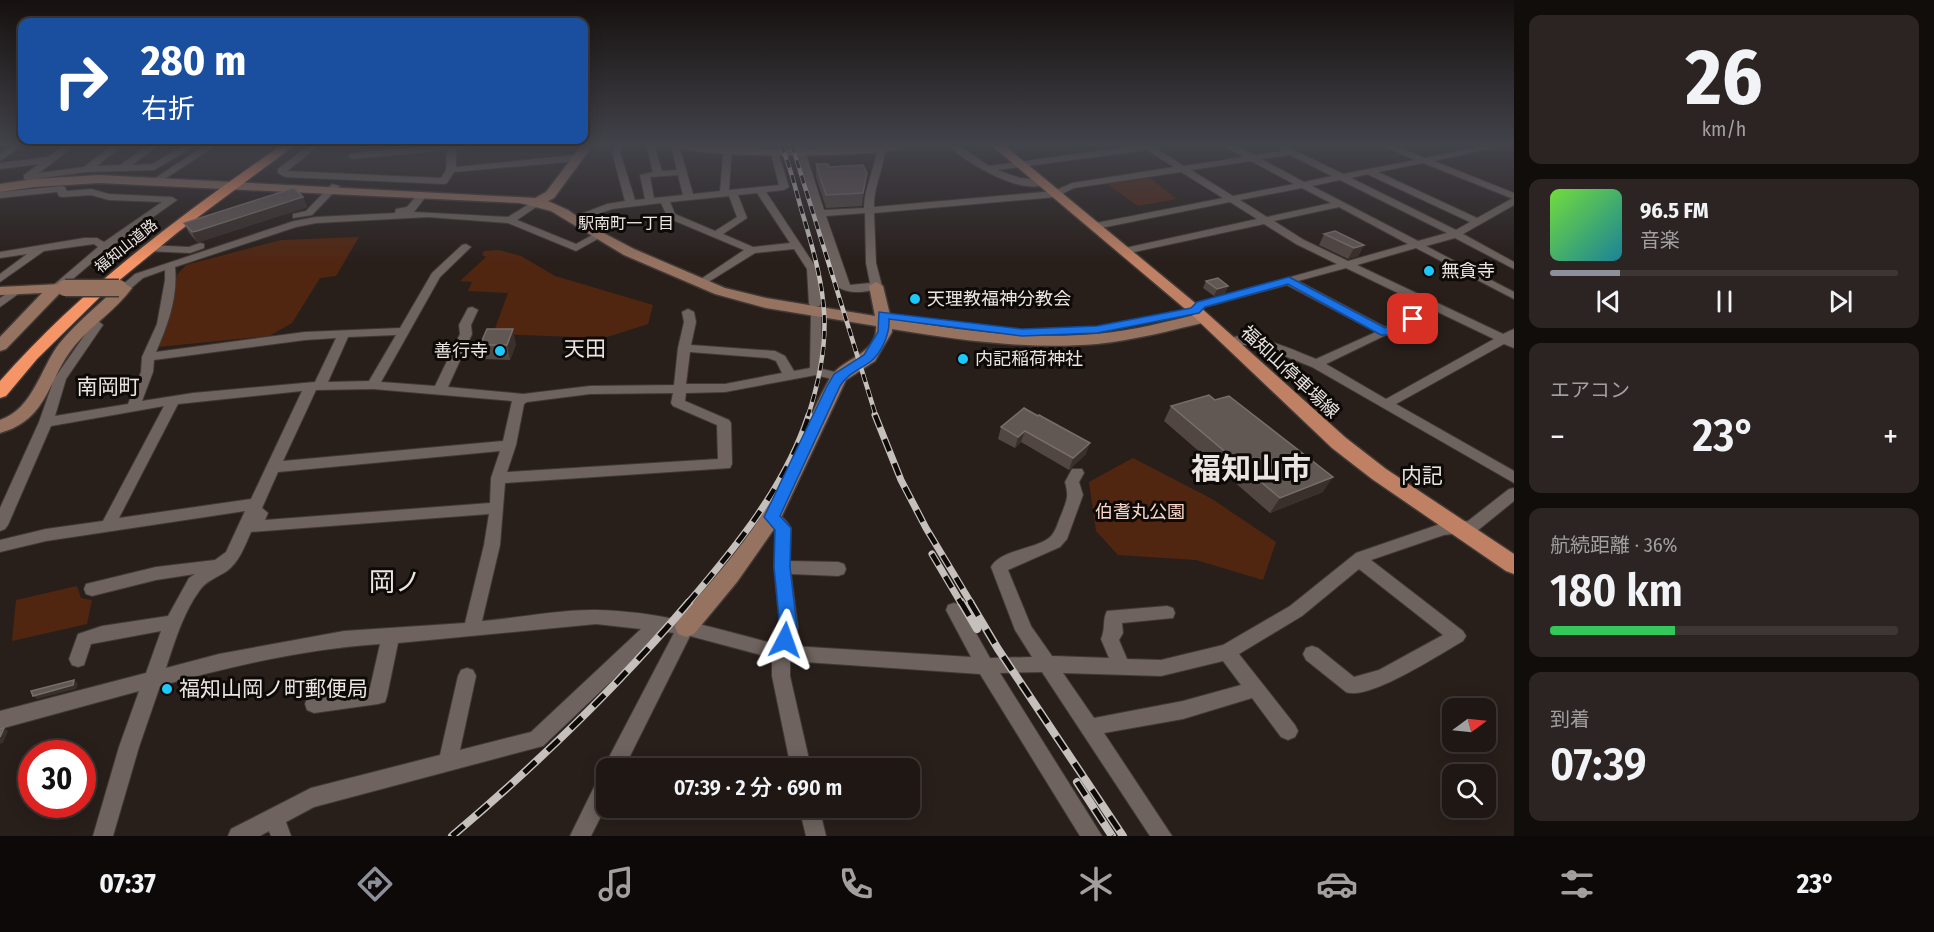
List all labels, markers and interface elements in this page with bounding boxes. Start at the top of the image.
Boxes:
text: 26 [1686,31,1762,125]
text: 280 m [141,36,246,86]
icon: right [42,42,120,120]
text: 右折 [141,93,195,125]
text: km/h [1702,117,1746,141]
text: 96.5 FM [1640,197,1709,224]
district label: 駅南町一丁目 [578,214,674,233]
street label: 福知山道路 [91,215,161,277]
text: 音楽 [1640,228,1680,252]
place label: 無貪寺 [1441,260,1495,282]
marker: 無貪寺 [1422,264,1436,278]
icon: previous [1592,285,1625,318]
icon: pause [1708,285,1741,318]
icon: next [1824,285,1857,318]
place label: 天理教福神分教会 [927,288,1071,310]
marker: 天理教福神分教会 [908,292,922,306]
pin [1387,293,1438,344]
icon: arrive [1396,302,1429,335]
street label: 福知山停車場線 [1236,321,1344,423]
district label: 天田 [564,336,606,362]
place label: 善行寺 [434,340,488,362]
marker: 善行寺 [493,344,507,358]
place label: 内記稲荷神社 [975,348,1083,370]
marker: 内記稲荷神社 [956,352,970,366]
district label: 南岡町 [77,374,140,400]
text: エアコン [1550,378,1630,402]
text: 23° [1693,409,1755,463]
text: − [1550,417,1565,457]
text: + [1883,417,1898,457]
district label: 福知山市 [1191,451,1311,487]
district label: 内記 [1401,463,1443,489]
park label: 伯耆丸公園 [1095,501,1185,523]
text: 航続距離 · 36% [1550,533,1678,557]
text: 180 km [1550,564,1683,618]
district label: 岡ノ [369,567,421,598]
position arrow [753,608,817,672]
place label: 福知山岡ノ町郵便局 [179,676,368,702]
marker: 福知山岡ノ町郵便局 [160,682,174,696]
north arrow [1442,698,1496,752]
map controls [1442,698,1496,818]
text: 到着 [1550,707,1590,731]
text: 07:39 [1550,738,1647,792]
speed limit sign: 30 [18,740,96,818]
button: search [1442,764,1496,818]
text: 07:39 · 2 分 · 690 m [674,774,842,801]
icon: directions [354,863,396,905]
icon: music [595,863,637,905]
icon: phone [835,863,877,905]
icon: climate [1075,863,1117,905]
icon: car [1316,863,1358,905]
icon: filters [1556,863,1598,905]
text: 07:37 [99,868,156,900]
text: 23° [1797,868,1835,900]

